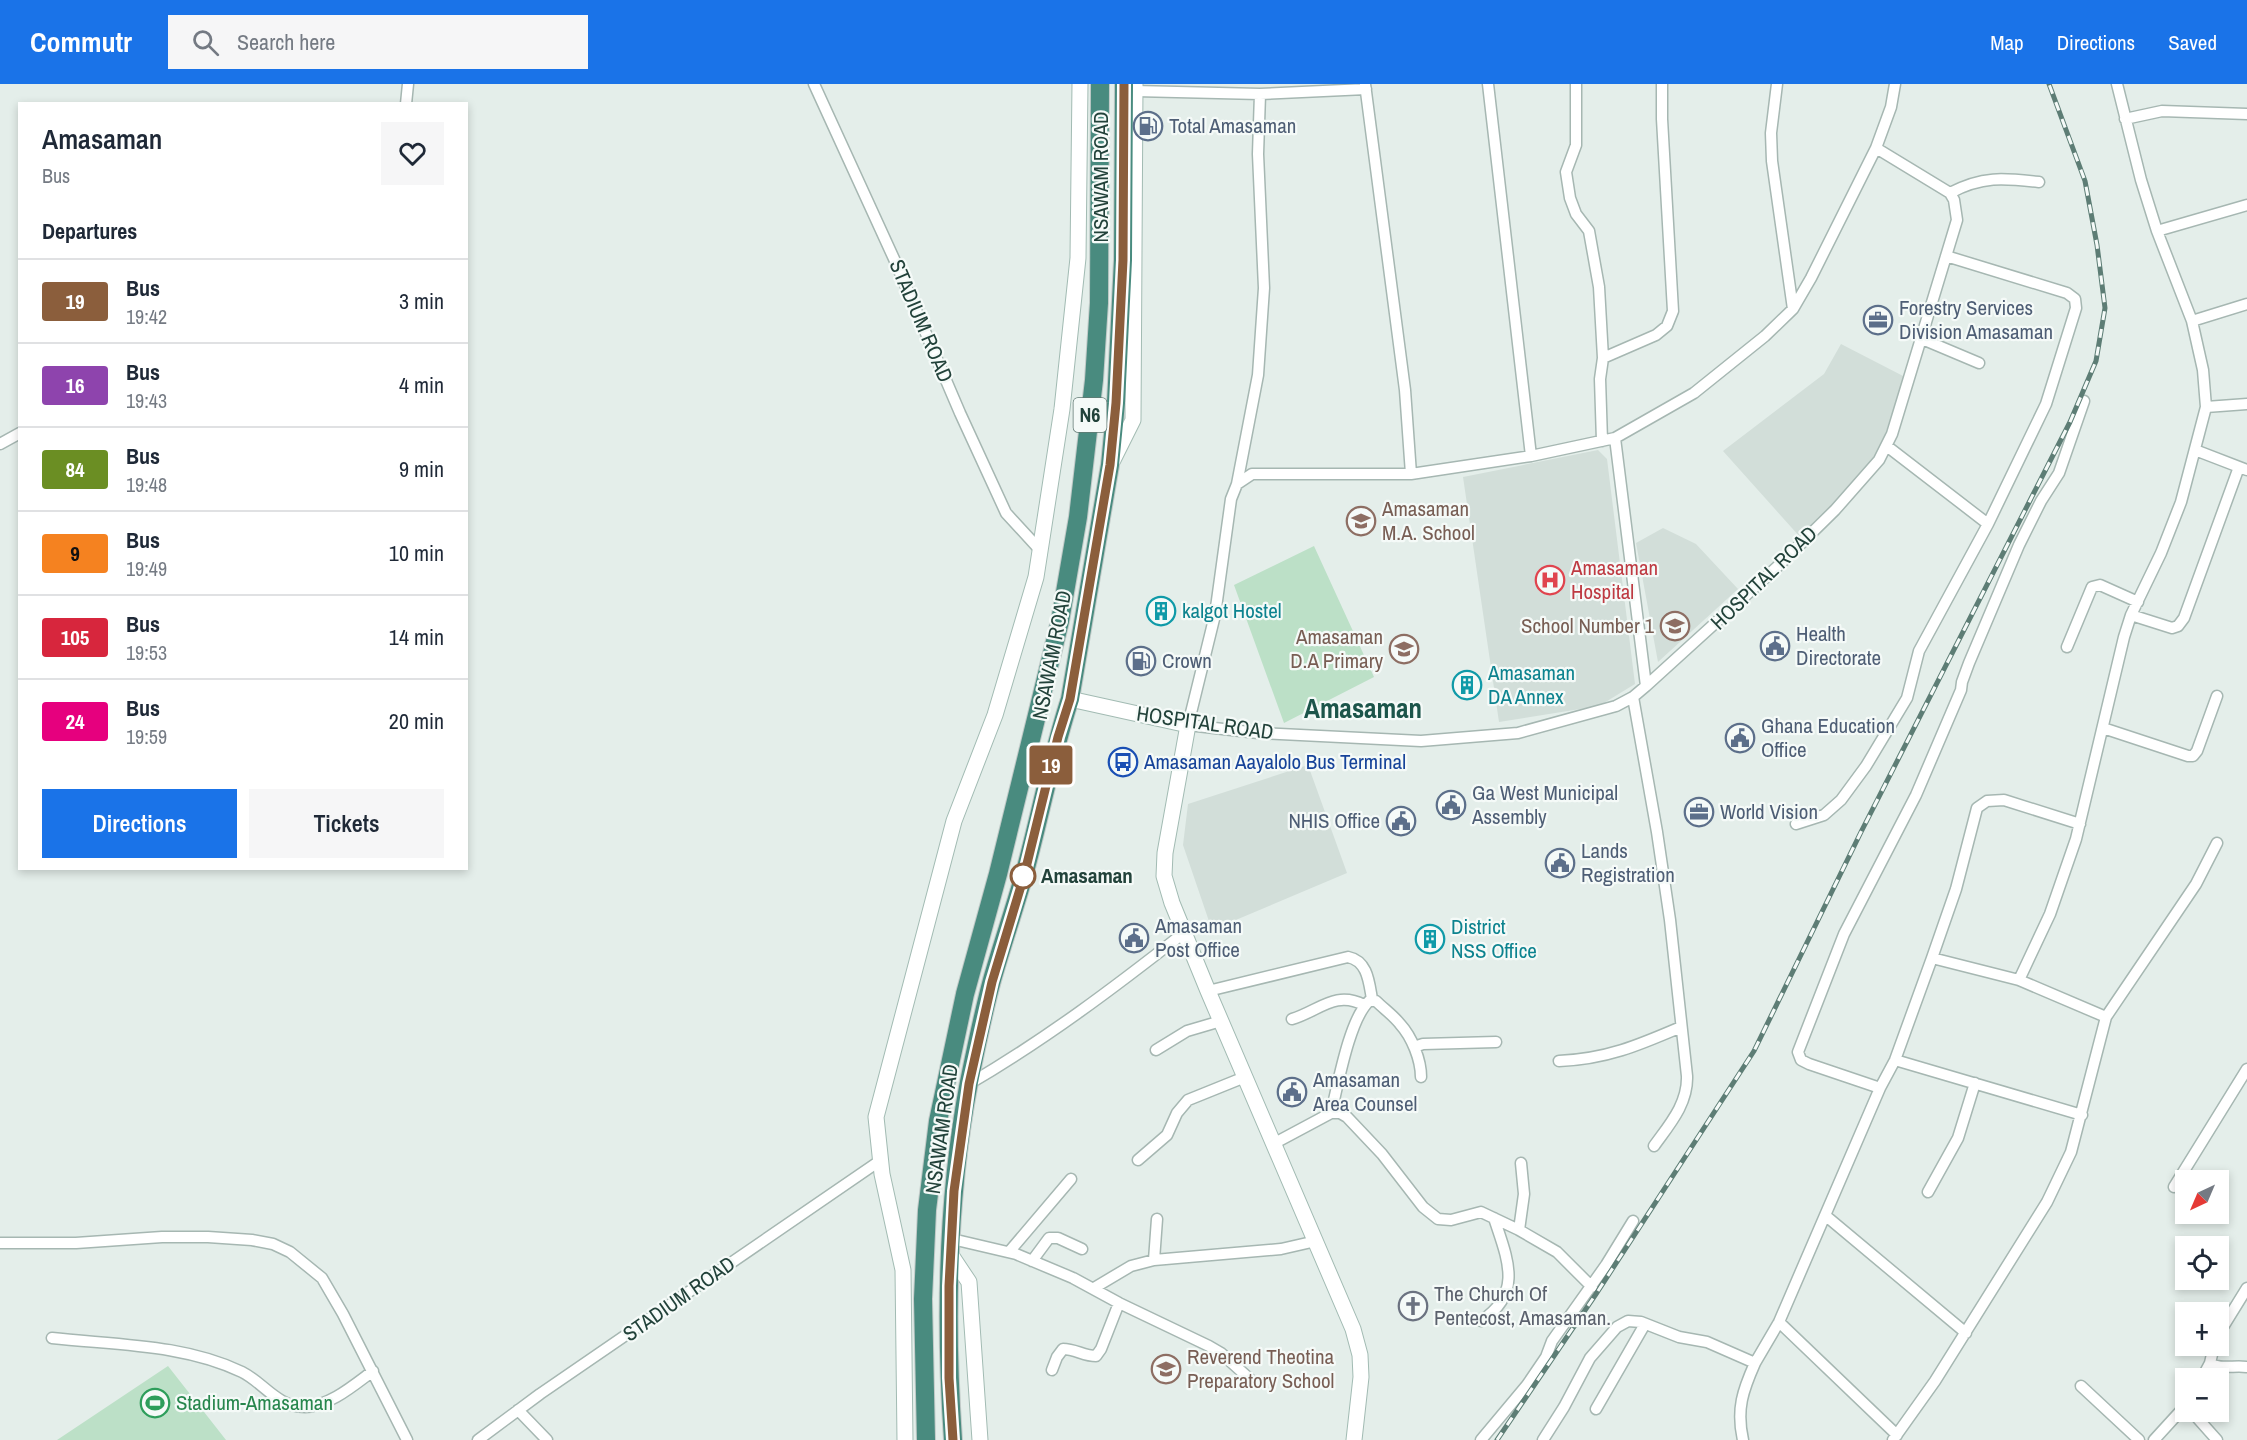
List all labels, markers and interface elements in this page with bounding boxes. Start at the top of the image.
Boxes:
search box [168,15,588,69]
text: Commutr [30,23,132,61]
icon: search [189,26,222,59]
text: Search here [237,27,335,57]
text: Map [1990,28,2024,57]
text: Directions [2057,28,2135,57]
text: Saved [2168,28,2217,57]
fuel station icon: Total Amasaman [1132,110,1164,142]
place label: Total Amasaman [1169,111,1296,140]
street label: NSAWAM ROAD [1086,112,1115,242]
text: Amasaman [42,120,162,158]
button: heart [381,122,444,185]
text: Bus [42,162,70,189]
text: Departures [42,216,137,246]
street label: STADIUM ROAD [883,255,960,387]
text: Bus [126,273,160,303]
text: 3 min [399,286,444,316]
text: 19 [65,287,85,316]
place label: Forestry Services Division Amasaman [1899,293,2053,346]
text: 19:42 [126,303,167,330]
office icon: Forestry Services Division Amasaman [1862,304,1894,336]
text: Bus [126,357,160,387]
text: 4 min [399,370,444,400]
text: 16 [65,371,85,400]
text: 19:43 [126,387,167,414]
road number: N6 [1074,398,1106,432]
text: Bus [126,441,160,471]
text: 9 min [399,454,444,484]
text: 84 [65,455,85,484]
text: 19:48 [126,471,167,498]
place label: Amasaman M.A. School [1381,494,1475,547]
school or university icon: Amasaman M.A. School [1345,505,1377,537]
street label: HOSPITAL ROAD [1704,519,1823,636]
text: Bus [126,525,160,555]
text: 10 min [389,538,444,568]
text: 9 [70,539,80,568]
place label: Amasaman Hospital [1570,553,1658,606]
text: 19:49 [126,555,167,582]
hospital icon: Amasaman Hospital [1534,564,1566,596]
street label: NSAWAM ROAD [1025,588,1078,722]
building icon: kalgot Hostel [1145,595,1177,627]
place label: kalgot Hostel [1182,596,1282,625]
text: Bus [126,609,160,639]
school or university icon: School Number 1 [1659,610,1691,642]
place label: School Number 1 [1521,611,1654,640]
place label: Health Directorate [1796,619,1881,672]
text: 14 min [389,622,444,652]
place label: Amasaman D.A Primary [1290,622,1383,675]
text: 105 [61,623,89,652]
public building icon: Health Directorate [1759,630,1791,662]
school or university icon: Amasaman D.A Primary [1388,633,1420,665]
text: 19:53 [126,639,167,666]
fuel station icon: Crown [1125,645,1157,677]
place label: Crown [1162,646,1212,675]
place label: Amasaman DA Annex [1487,658,1575,711]
building icon: Amasaman DA Annex [1451,669,1483,701]
district label: Amasaman [1304,690,1422,726]
text: Bus [126,693,160,723]
street label: HOSPITAL ROAD [1135,699,1275,746]
text: 20 min [389,706,444,736]
text: 24 [65,707,85,736]
place label: Ghana Education Office [1761,711,1895,764]
public building icon: Ghana Education Office [1724,722,1756,754]
text: 19:59 [126,723,167,750]
line badge: 19 [1024,746,1078,784]
bus stop icon: Amasaman Aayalolo Bus Terminal [1107,746,1139,778]
place label: Amasaman Aayalolo Bus Terminal [1143,747,1406,776]
text: 19 [1041,751,1061,780]
place label: Ga West Municipal Assembly [1471,778,1618,831]
button: Directions [42,789,237,858]
button: Tickets [249,789,444,858]
public building icon: Ga West Municipal Assembly [1435,789,1467,821]
office icon: World Vision [1683,796,1715,828]
place label: World Vision [1720,797,1818,826]
public building icon: NHIS Office [1385,805,1417,837]
place label: NHIS Office [1288,806,1380,835]
place label: Lands Registration [1581,836,1675,889]
public building icon: Lands Registration [1544,847,1576,879]
place label: Amasaman [1041,861,1133,890]
marker: Amasaman [1010,863,1036,889]
place label: Amasaman Post Office [1154,911,1242,964]
place label: District NSS Office [1451,912,1537,965]
public building icon: Amasaman Post Office [1118,922,1150,954]
building icon: District NSS Office [1414,923,1446,955]
street label: NSAWAM ROAD [918,1062,965,1196]
place label: Amasaman Area Counsel [1312,1065,1417,1118]
public building icon: Amasaman Area Counsel [1276,1076,1308,1108]
north arrow [2175,1170,2229,1224]
map controls [2175,1170,2229,1422]
button: locate [2175,1236,2229,1290]
street label: STADIUM ROAD [617,1249,741,1348]
place label: The Church Of Pentecost, Amasaman. [1434,1279,1611,1332]
church icon: The Church Of Pentecost, Amasaman. [1397,1290,1429,1322]
button: + [2175,1302,2229,1356]
place label: Reverend Theotina Preparatory School [1187,1342,1335,1395]
school or university icon: Reverend Theotina Preparatory School [1150,1353,1182,1385]
button: − [2175,1368,2229,1422]
sports icon: Stadium-Amasaman [139,1387,171,1419]
place label: Stadium-Amasaman [176,1388,333,1417]

